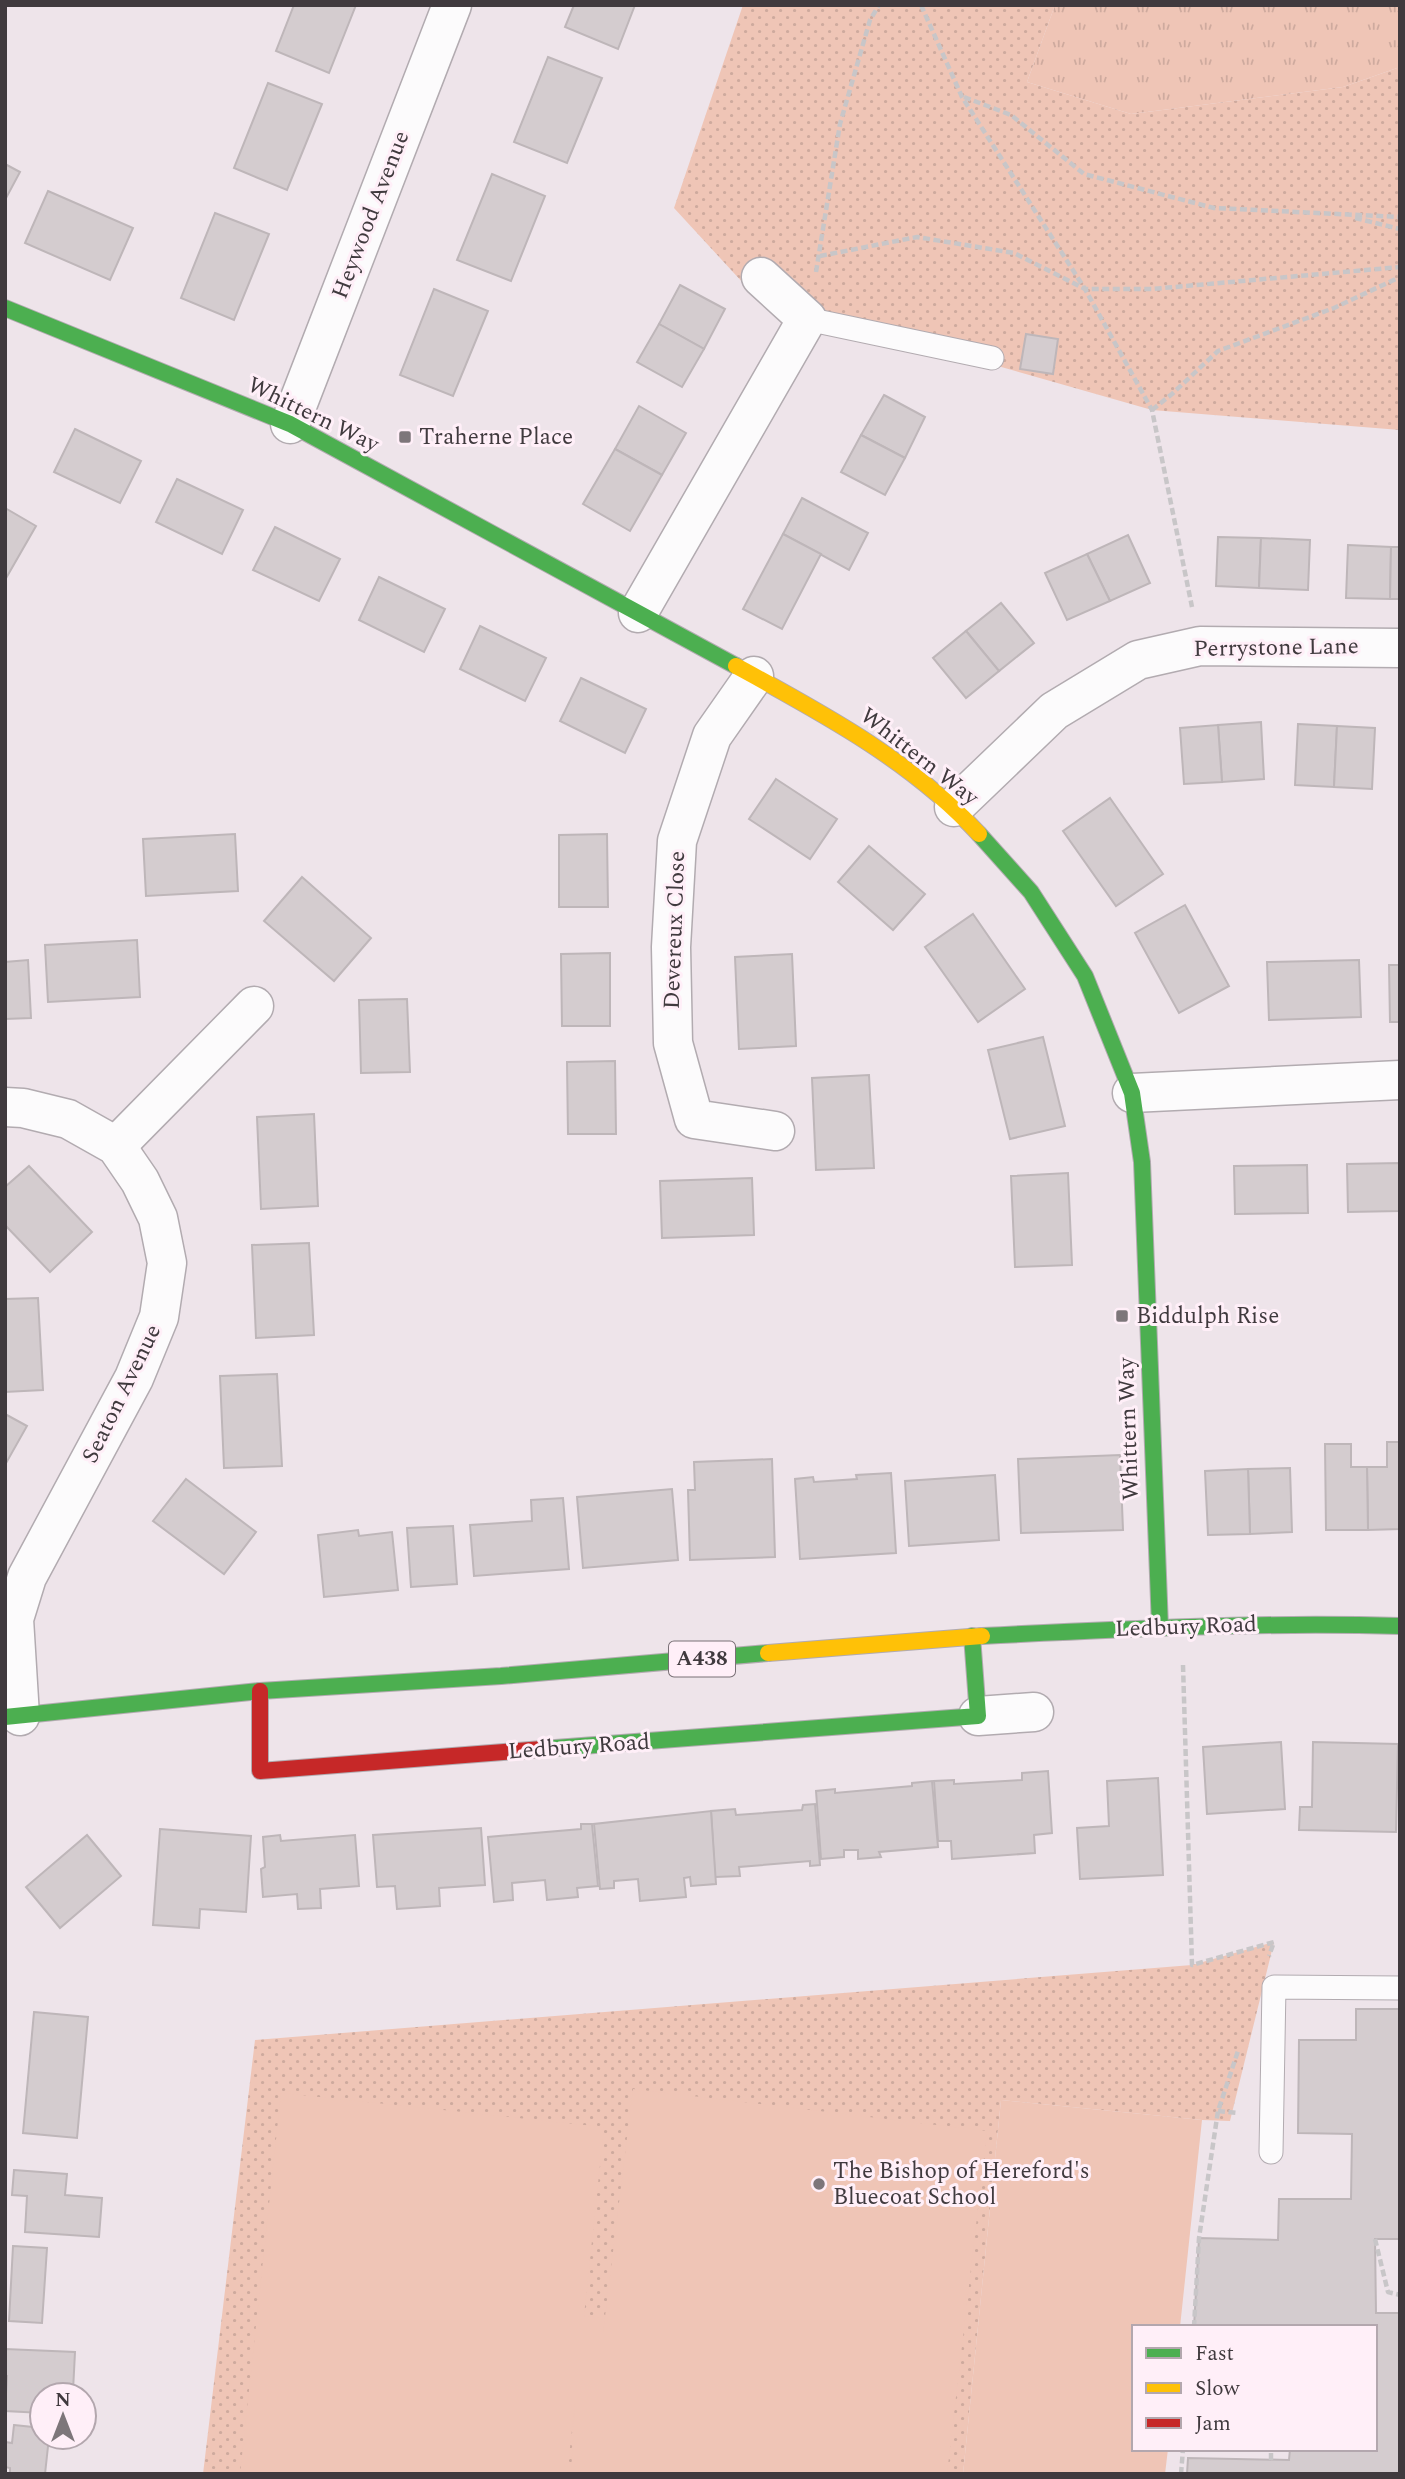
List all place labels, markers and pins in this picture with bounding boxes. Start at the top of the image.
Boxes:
place label: Traherne Place [419,420,573,455]
marker: Traherne Place [397,429,413,445]
place label: Biddulph Rise [1136,1299,1279,1334]
marker: Biddulph Rise [1114,1308,1130,1324]
place label: The Bishop of Hereford's Bluecoat School [833,2154,1090,2215]
marker: The Bishop of Hereford's Bluecoat School [811,2176,827,2192]

